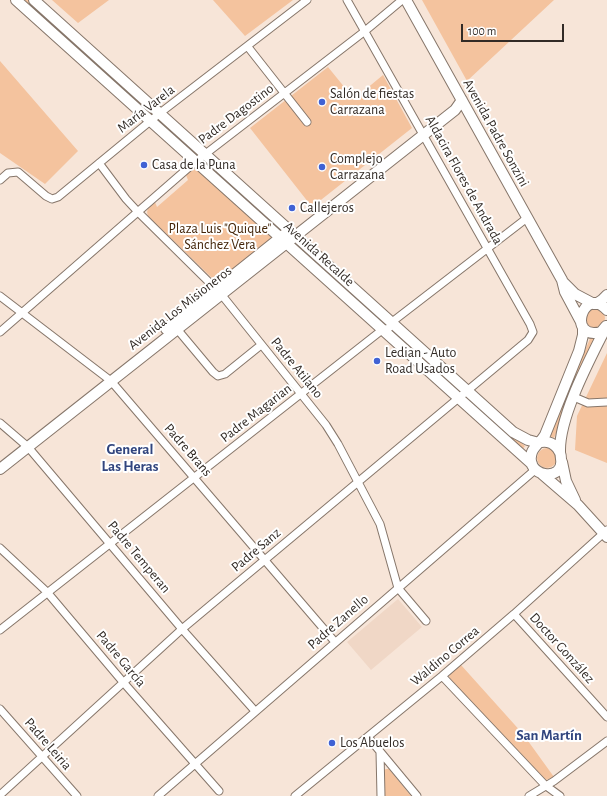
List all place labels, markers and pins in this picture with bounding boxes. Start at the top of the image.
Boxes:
place label: Salón de fiestas Carrazana [330,86,414,118]
marker: Salón de fiestas Carrazana [317,97,327,107]
place label: Complejo Carrazana [330,151,385,184]
place label: Casa de la Puna [152,157,236,173]
marker: Casa de la Puna [139,160,149,170]
marker: Complejo Carrazana [317,162,327,172]
place label: Callejeros [300,200,354,216]
marker: Callejeros [287,203,297,213]
place label: Ledian - Auto Road Usados [385,345,456,378]
marker: Ledian - Auto Road Usados [372,356,382,366]
place label: Los Abuelos [340,735,404,751]
marker: Los Abuelos [327,738,337,748]

